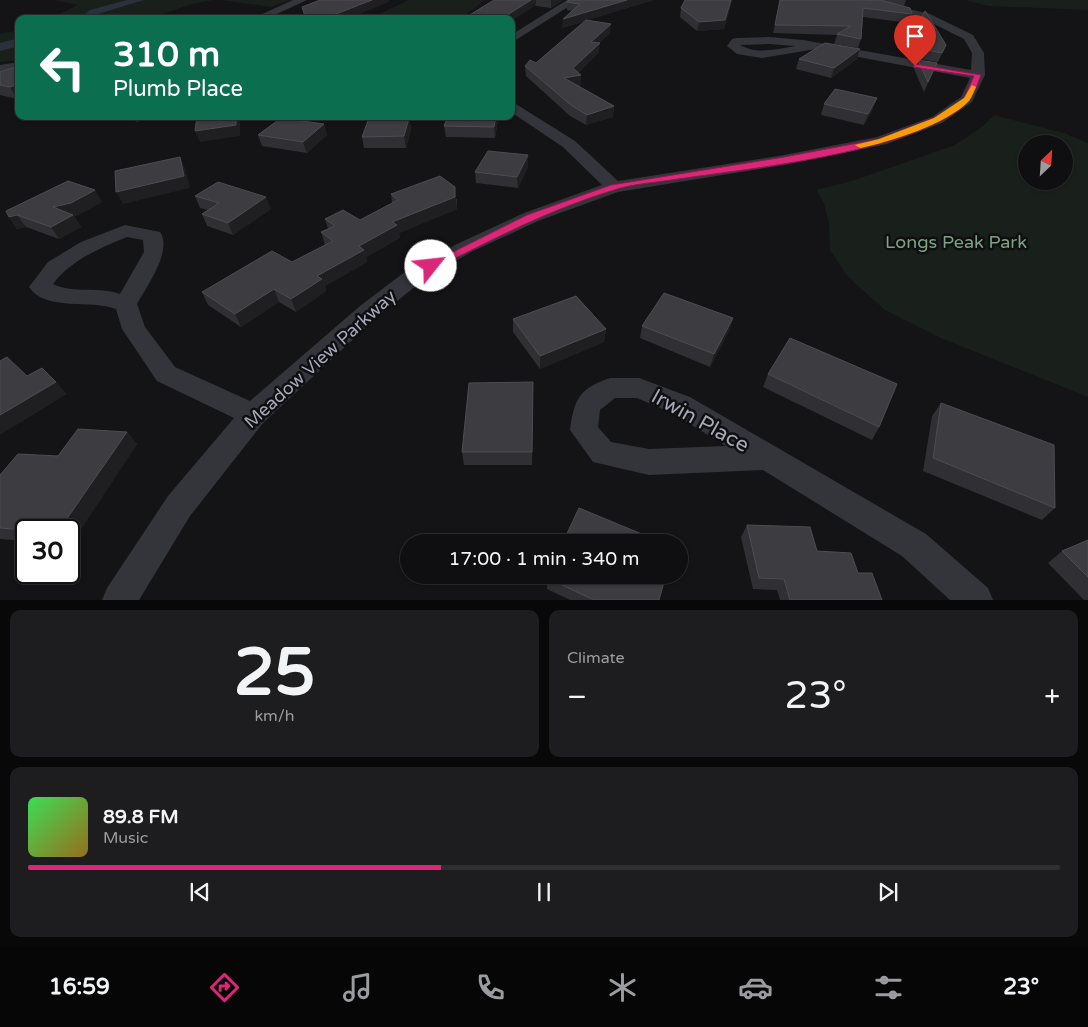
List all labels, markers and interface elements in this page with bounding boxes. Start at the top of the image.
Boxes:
pin [894,15,936,66]
icon: arrive [901,22,929,50]
text: 310 m [113,34,220,76]
icon: left [30,35,95,100]
text: Plumb Place [113,76,243,102]
north arrow [1018,135,1072,190]
map controls [1018,135,1073,190]
park label: Longs Peak Park [885,231,1027,253]
position arrow [404,239,456,291]
street label: Meadow View Parkway [240,285,401,433]
street label: Irwin Place [647,384,753,458]
speed limit sign: 30 [15,519,80,584]
text: 17:00 · 1 min · 340 m [448,548,640,570]
text: 25 [234,634,315,713]
text: Climate [567,648,625,668]
text: 23° [785,673,847,719]
text: − [567,680,587,714]
text: + [1044,680,1060,714]
text: km/h [254,706,295,726]
text: 89.8 FM [103,806,179,828]
text: Music [103,828,148,848]
icon: previous [186,878,214,906]
icon: pause [530,878,558,906]
icon: next [874,878,902,906]
icon: directions [207,970,242,1005]
icon: music [340,970,375,1005]
icon: phone [473,970,508,1005]
icon: climate [605,970,640,1005]
icon: car [738,970,773,1005]
icon: filters [871,970,906,1005]
text: 16:59 [49,974,110,1000]
text: 23° [1003,974,1039,1000]

